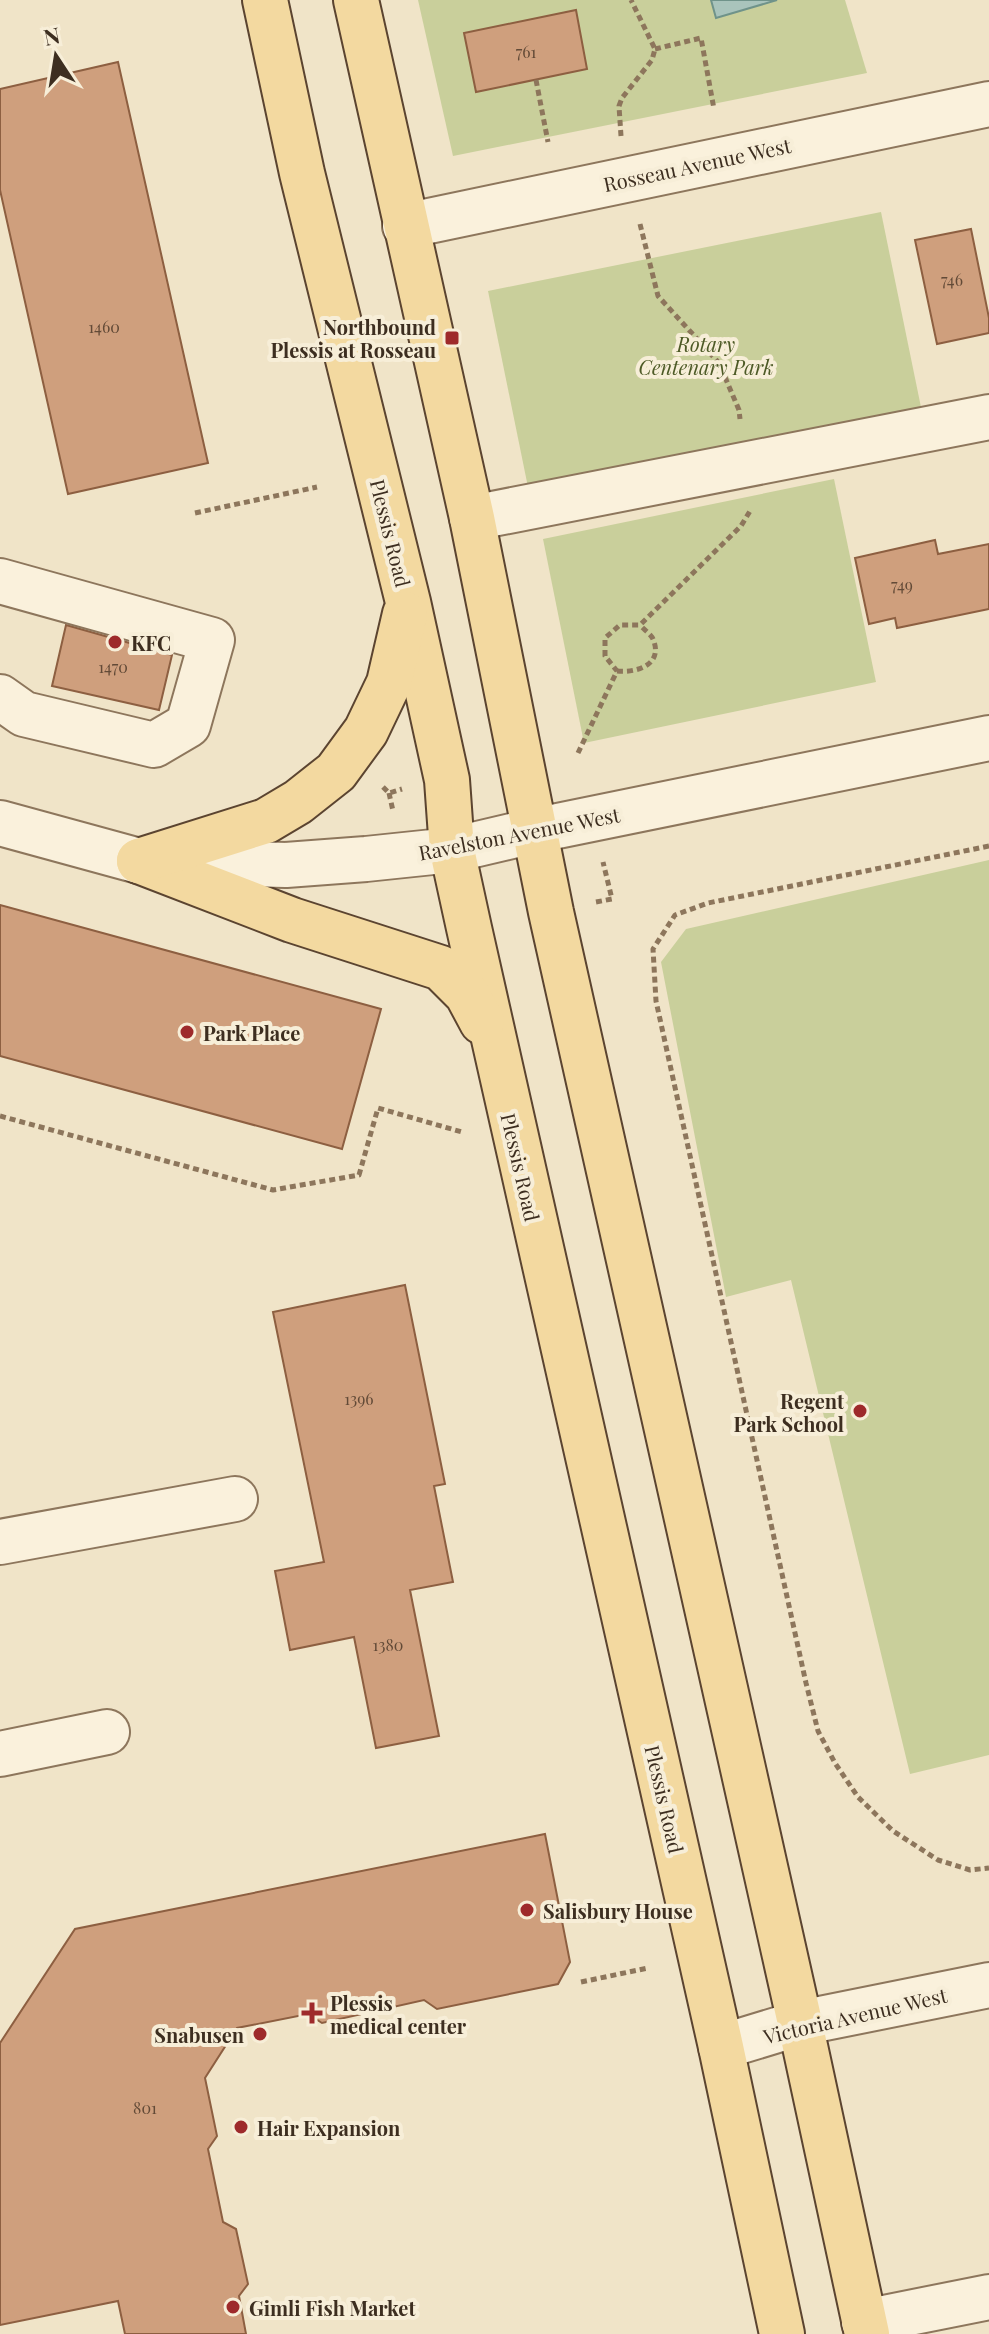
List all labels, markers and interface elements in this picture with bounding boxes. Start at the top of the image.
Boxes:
north arrow [16,16,96,96]
text: N [41,19,63,52]
house number: 761 [516,41,536,62]
street label: Rosseau Avenue West [601,131,794,197]
house number: 746 [941,269,963,290]
place label: Northbound Plessis at Rosseau [271,313,436,363]
house number: 1460 [88,316,120,337]
marker: Northbound Plessis at Rosseau [443,329,461,347]
park label: Rotary Centenary Park [639,330,774,380]
street label: Plessis Road [365,476,418,590]
house number: 749 [891,574,913,595]
place label: KFC [131,629,171,656]
marker: KFC [106,633,124,651]
house number: 1470 [98,656,128,677]
street label: Ravelston Avenue West [416,800,623,866]
place label: Park Place [203,1019,300,1046]
marker: Park Place [178,1023,196,1041]
street label: Plessis Road [495,1110,547,1224]
place label: Regent Park School [734,1387,845,1437]
house number: 1396 [344,1388,374,1409]
marker: Regent Park School [851,1402,869,1420]
house number: 1380 [373,1634,403,1655]
street label: Plessis Road [639,1742,691,1856]
place label: Salisbury House [543,1897,693,1924]
marker: Salisbury House [518,1901,536,1919]
street label: Victoria Avenue West [760,1981,950,2049]
place label: Plessis medical center [330,1989,467,2039]
marker: Plessis medical center [301,2002,323,2024]
place label: Snabusen [154,2021,245,2048]
marker: Snabusen [251,2025,269,2043]
house number: 801 [133,2097,157,2118]
place label: Hair Expansion [257,2114,401,2141]
marker: Hair Expansion [232,2118,250,2136]
place label: Gimli Fish Market [249,2294,416,2321]
marker: Gimli Fish Market [224,2298,242,2316]

